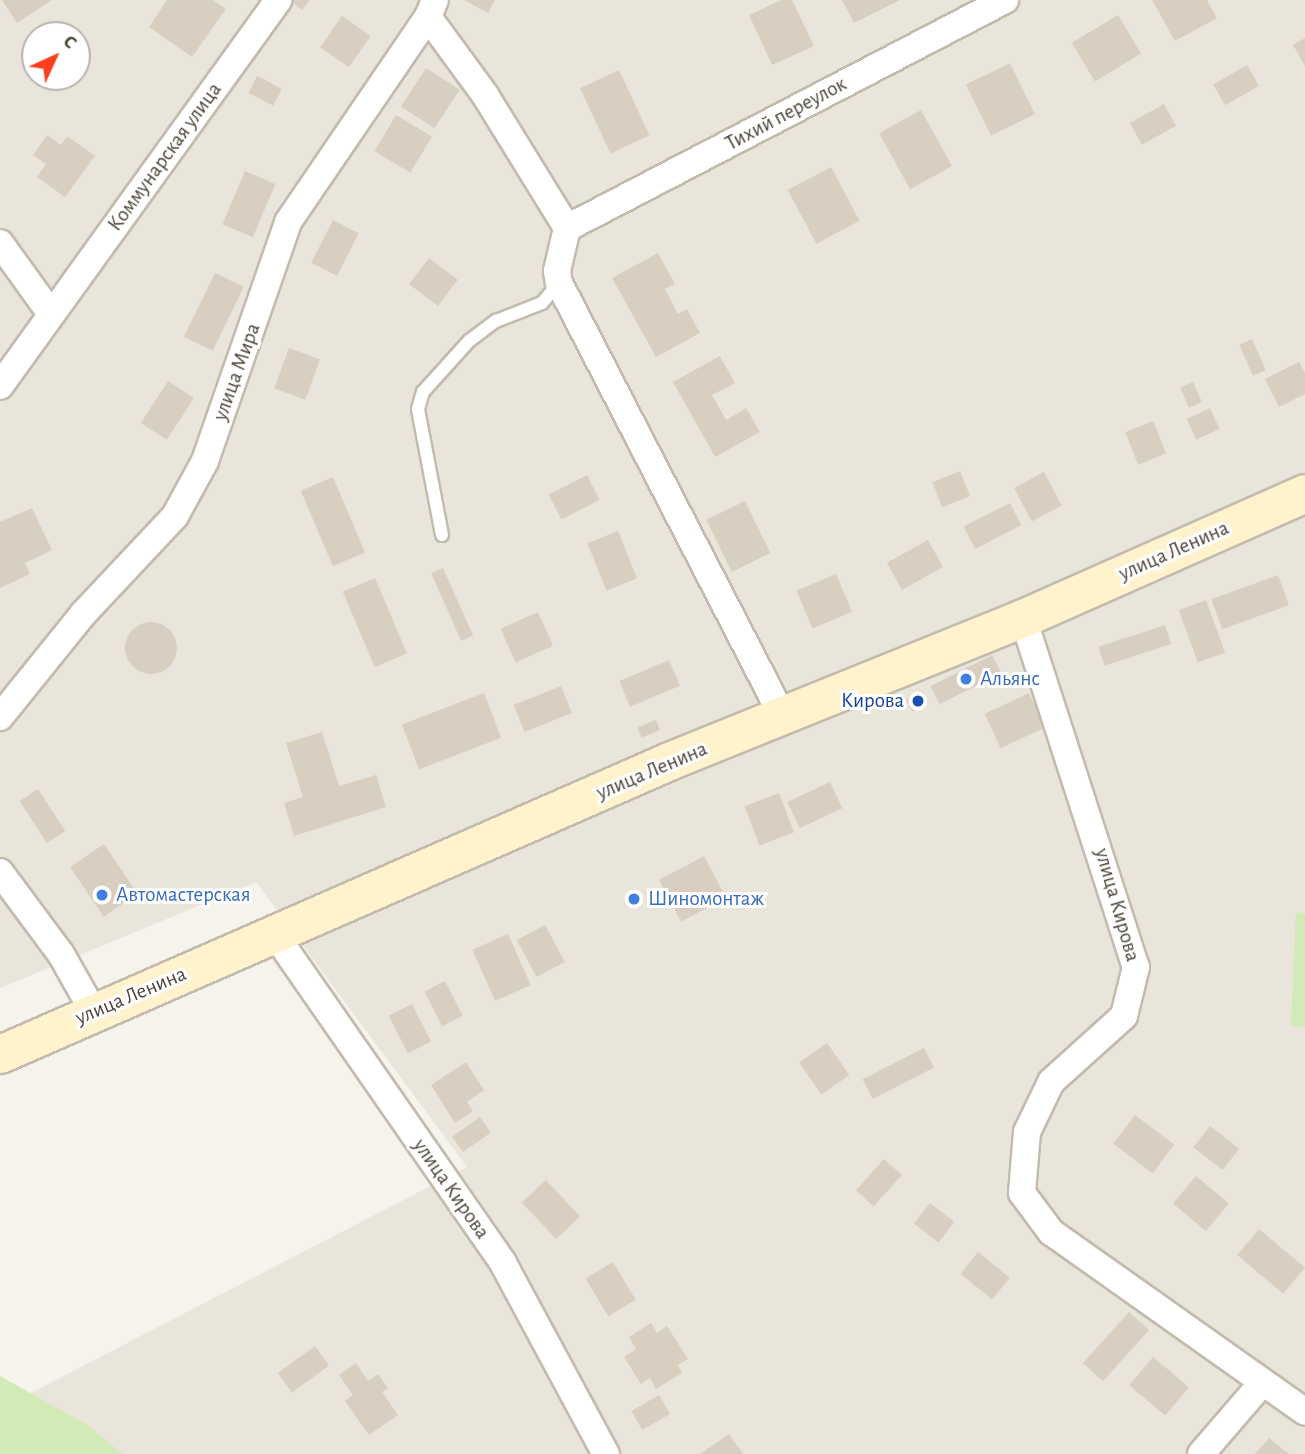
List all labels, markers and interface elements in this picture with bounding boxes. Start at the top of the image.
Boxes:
north arrow [21,21,91,91]
text: С [59,32,80,53]
street label: Тихий переулок [721,72,851,156]
street label: Коммунарская улица [103,78,227,236]
street label: улица Мира [208,320,266,424]
street label: улица Ленина [1115,516,1233,586]
place label: Альянс [980,666,1040,692]
marker: Альянс [958,671,974,687]
place label: Кирова [841,688,904,714]
marker: Кирова [910,693,926,709]
street label: улица Ленина [593,736,711,806]
street label: улица Кирова [1089,845,1145,965]
place label: Автомастерская [116,882,251,908]
place label: Шиномонтаж [648,886,764,912]
marker: Автомастерская [94,887,110,903]
marker: Шиномонтаж [626,891,642,907]
street label: улица Ленина [72,961,190,1031]
street label: улица Кирова [407,1134,495,1244]

